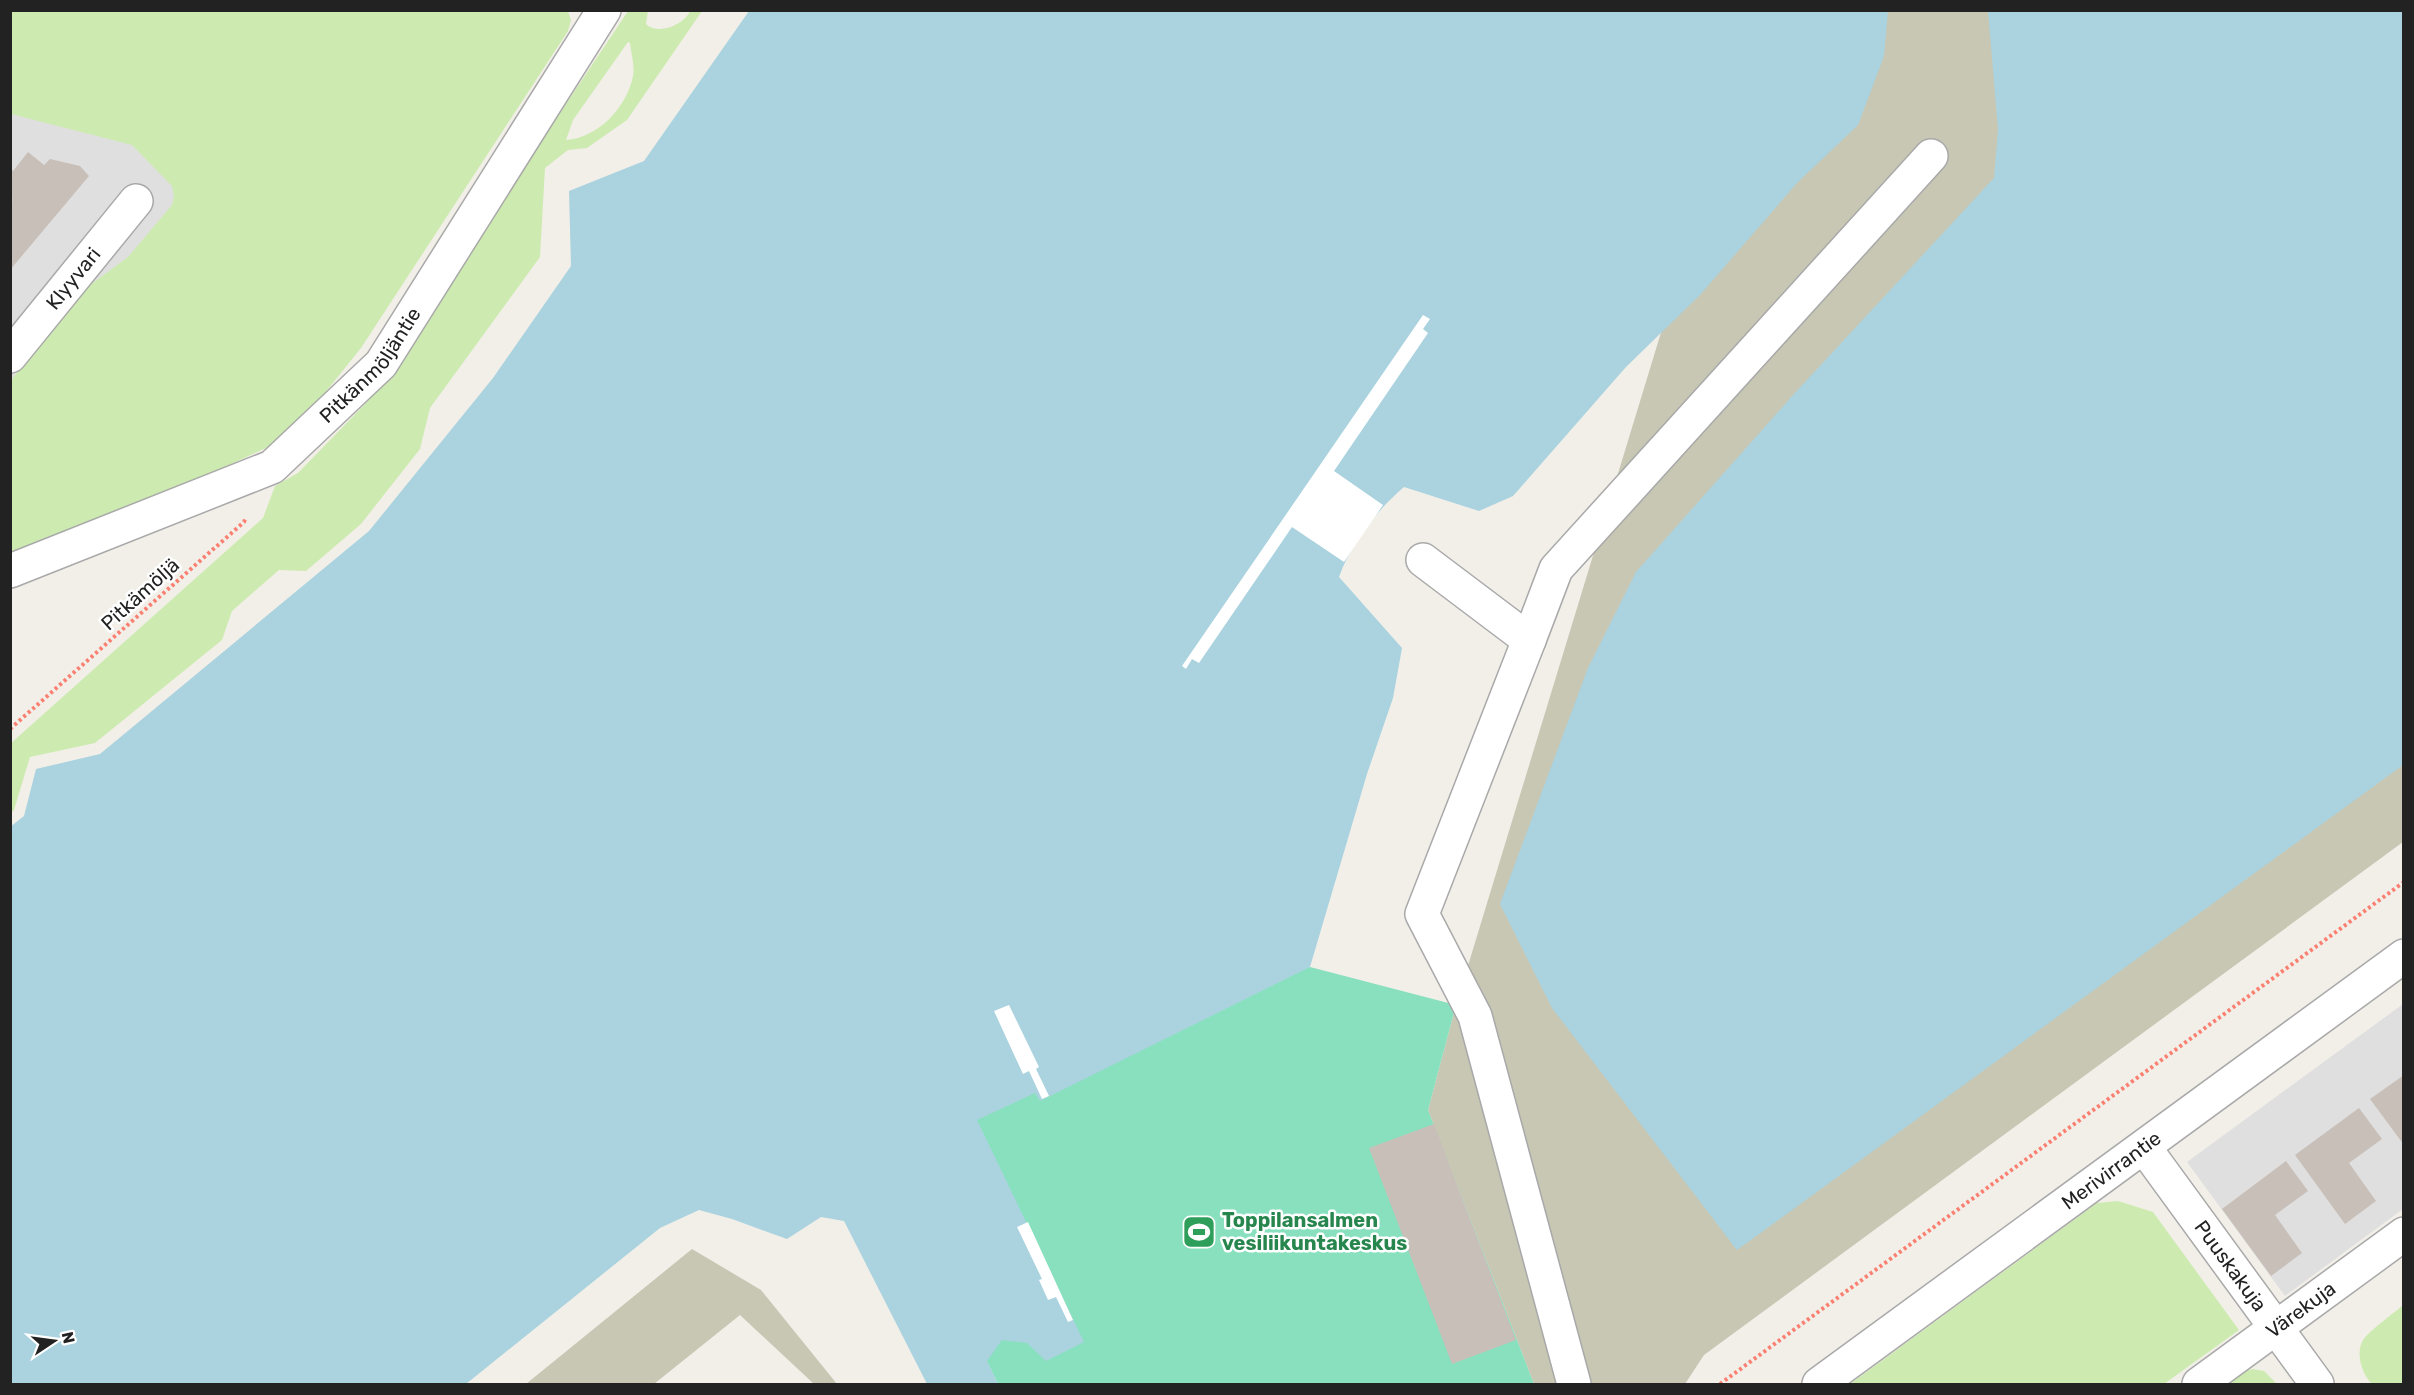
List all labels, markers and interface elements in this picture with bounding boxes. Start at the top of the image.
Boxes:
street label: Klyyvari [41,242,105,314]
street label: Pitkänmöljäntie [314,303,426,428]
street label: Pitkämöljä [96,553,184,635]
street label: Merivirrantie [2057,1126,2166,1215]
place label: Toppilansalmen vesiliikuntakeskus [1222,1208,1407,1255]
sports icon: Toppilansalmen vesiliikuntakeskus [1181,1214,1217,1250]
street label: Puuskakuja [2189,1215,2272,1316]
street label: Värekuja [2261,1276,2340,1343]
north arrow [24,1311,84,1371]
text: N [58,1330,79,1345]

